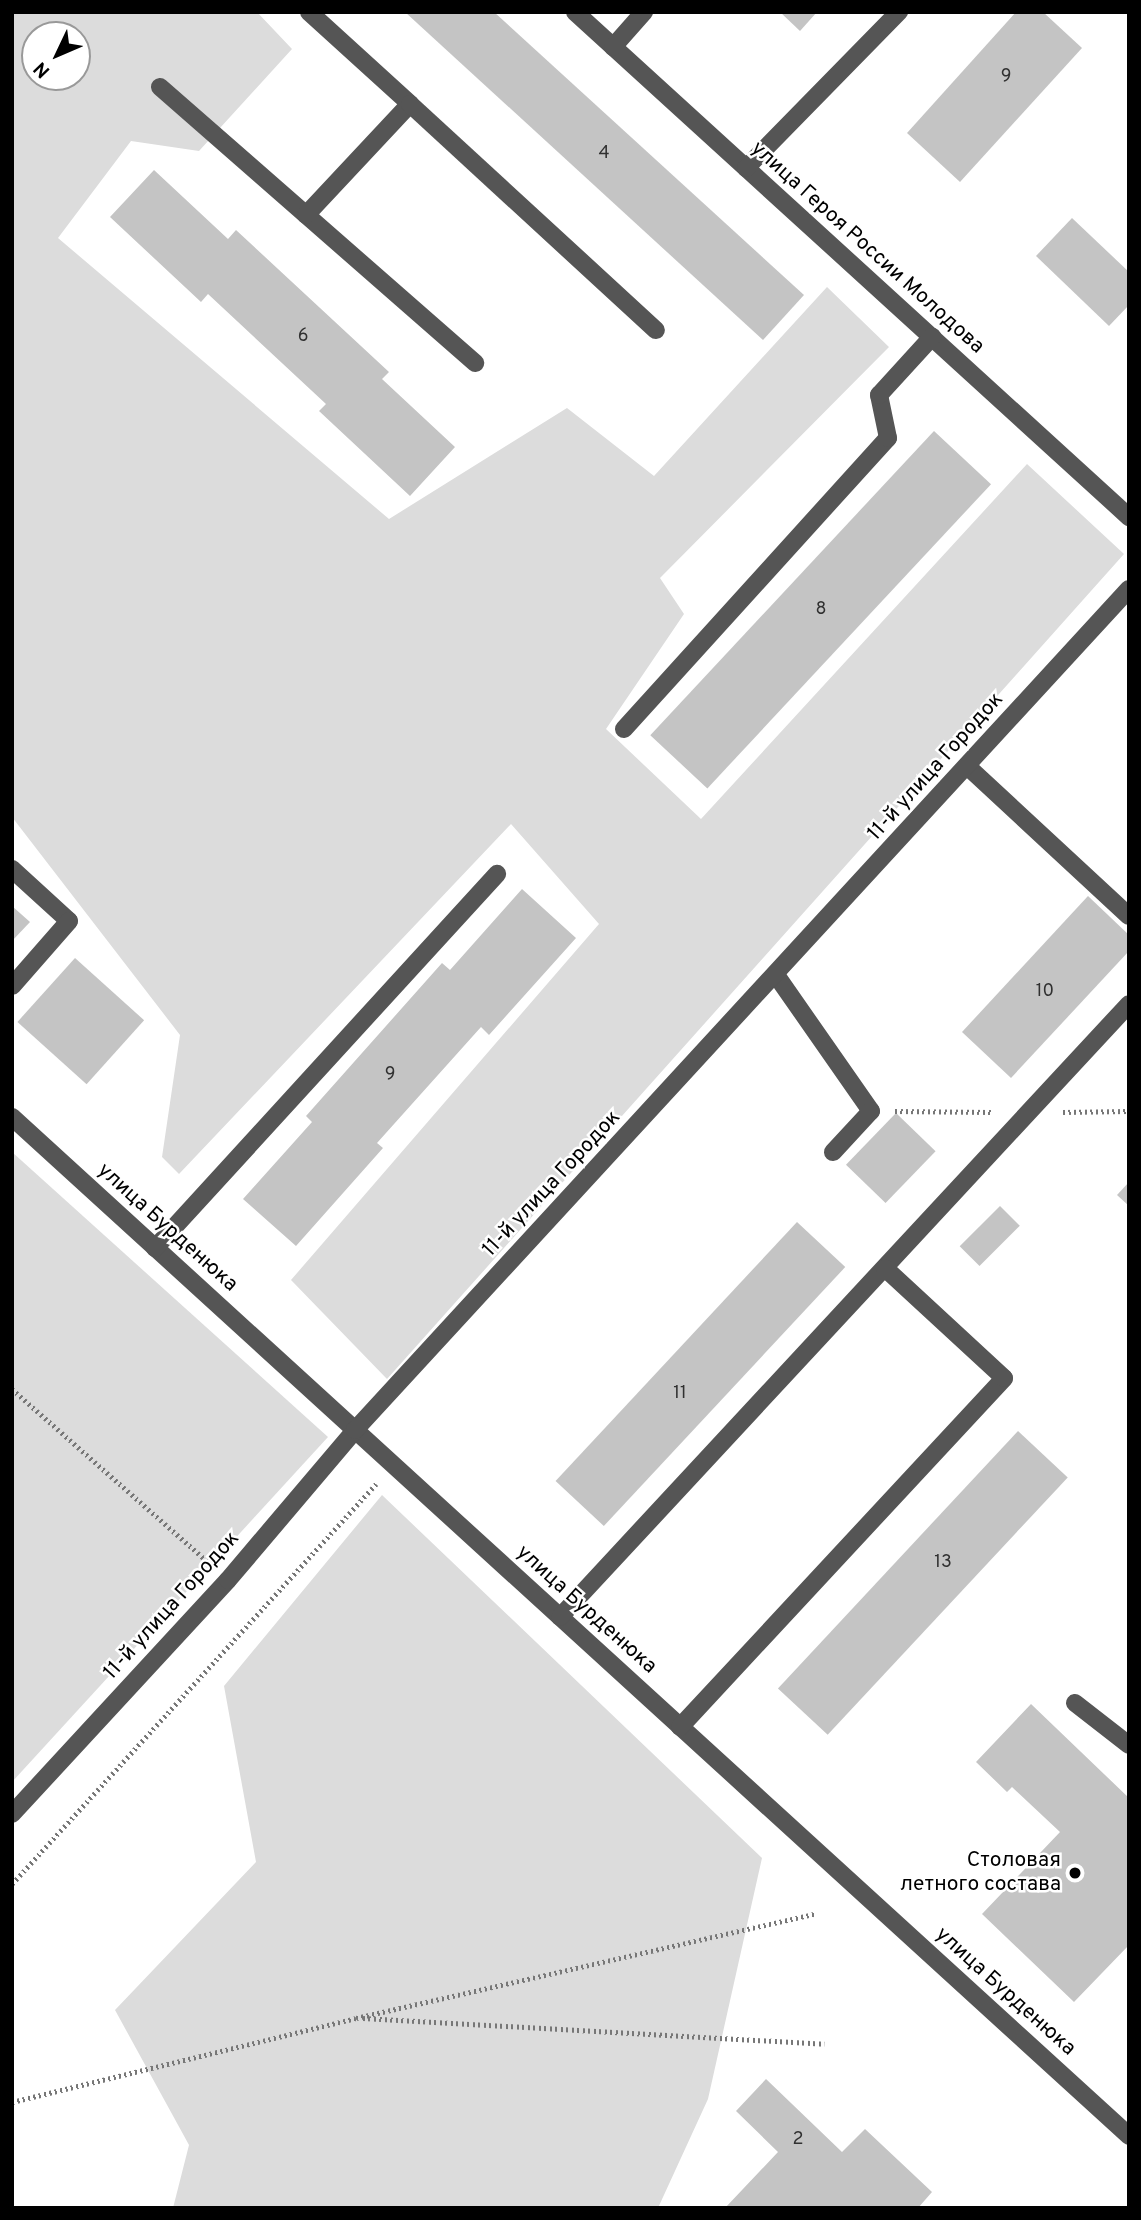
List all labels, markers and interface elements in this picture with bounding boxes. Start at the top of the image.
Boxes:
north arrow [21,21,91,91]
text: N [29,56,56,82]
house number: 9 [1001,66,1011,88]
street label: улица Героя России Молодова [745,136,989,360]
house number: 4 [598,143,610,165]
house number: 6 [298,326,308,348]
house number: 8 [816,599,826,621]
street label: 11-й улица Городок [863,688,1009,846]
house number: 10 [1036,981,1054,1003]
house number: 9 [385,1064,395,1086]
street label: 11-й улица Городок [478,1105,626,1263]
street label: улица Бурденюка [92,1158,242,1298]
house number: 11 [673,1383,687,1405]
street label: 11-й улица Городок [99,1527,245,1685]
street label: улица Бурденюка [511,1540,661,1680]
house number: 13 [934,1552,952,1574]
place label: Столовая летного состава [900,1848,1061,1898]
marker: Столовая летного состава [1067,1865,1083,1881]
street label: улица Бурденюка [930,1922,1080,2062]
house number: 2 [792,2129,804,2151]

